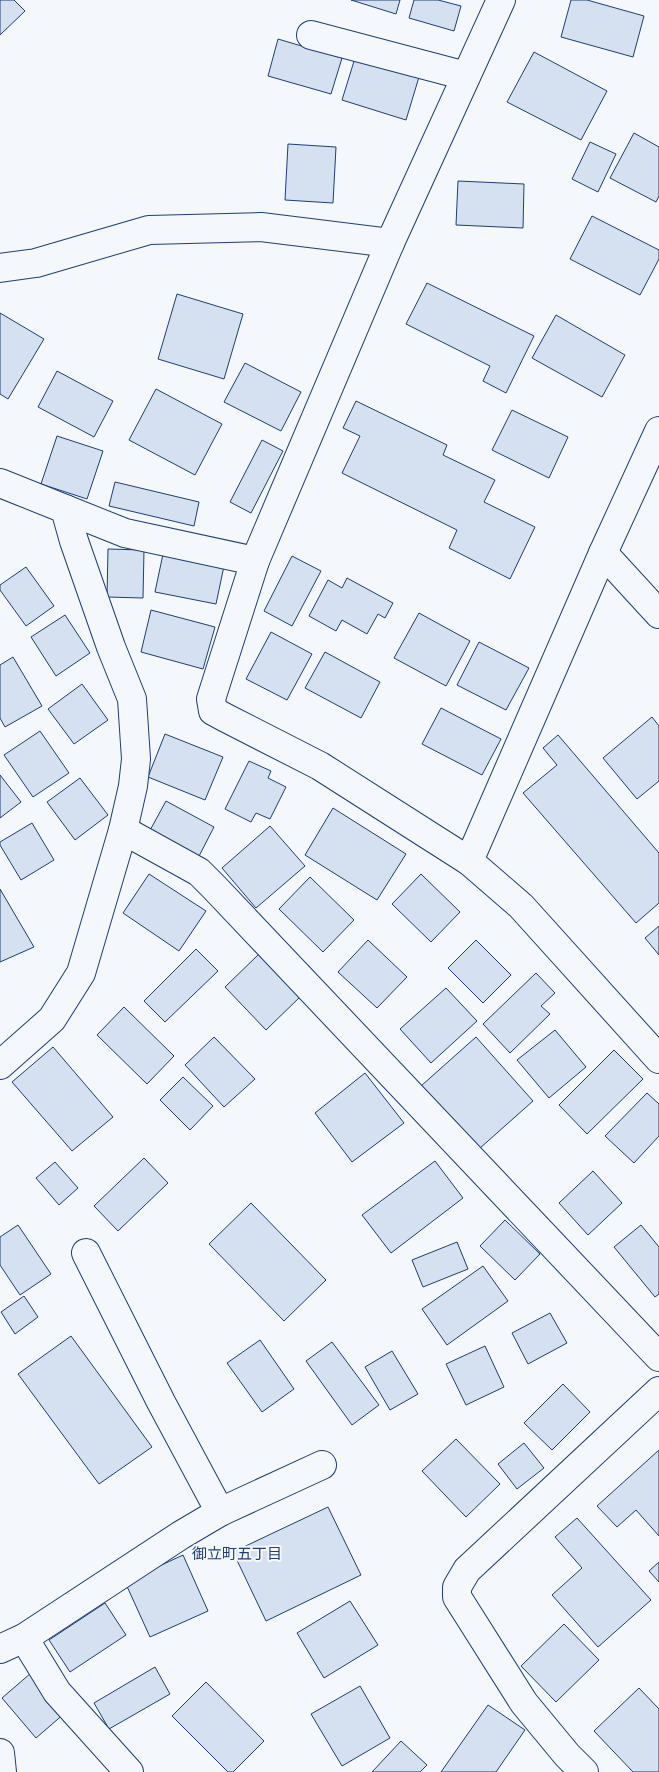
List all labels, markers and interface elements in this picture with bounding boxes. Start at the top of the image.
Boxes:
district label: 御立町五丁目 [192,1545,282,1563]

